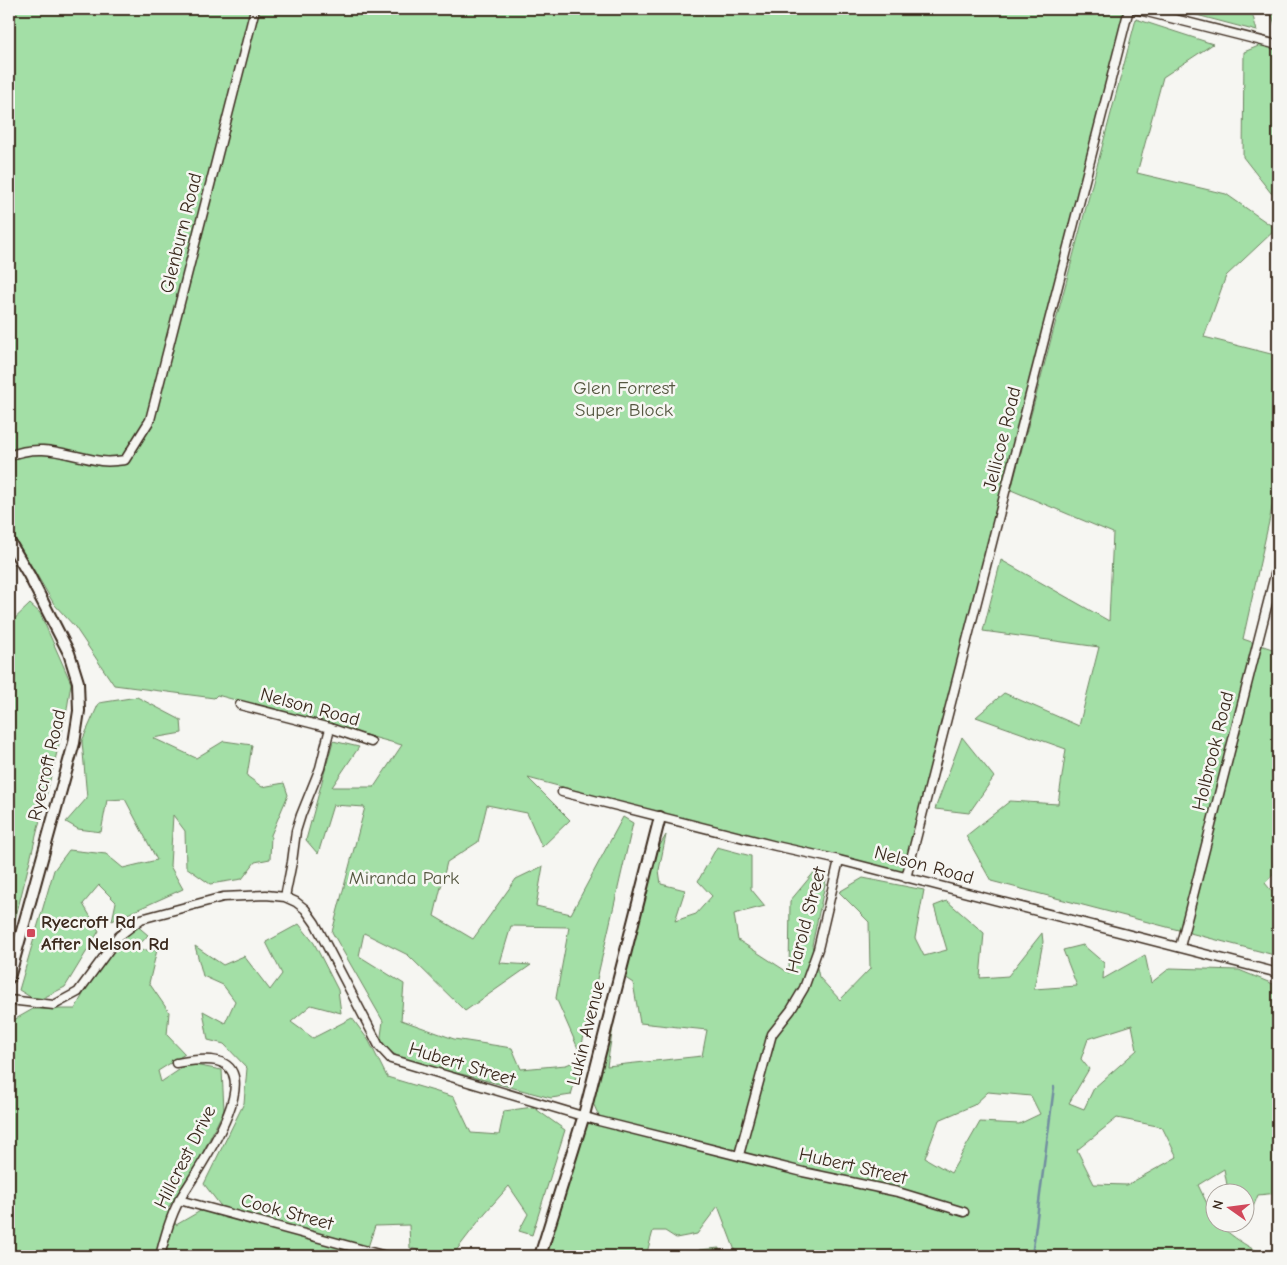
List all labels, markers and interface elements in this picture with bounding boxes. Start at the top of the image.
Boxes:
street label: Glenburn Road [155,171,207,295]
park label: Glen Forrest Super Block [573,377,675,421]
street label: Jellicoe Road [978,384,1026,494]
street label: Nelson Road [258,683,362,731]
street label: Holbrook Road [1188,689,1238,813]
street label: Ryecroft Road [24,707,70,823]
street label: Nelson Road [872,841,976,889]
street label: Harold Street [781,864,831,975]
park label: Miranda Park [349,867,460,889]
place label: Ryecroft Rd After Nelson Rd [41,911,169,955]
marker: Ryecroft Rd After Nelson Rd [25,927,37,939]
street label: Lukin Avenue [562,978,610,1088]
street label: Hubert Street [406,1037,518,1091]
street label: Hillcrest Drive [150,1102,220,1212]
street label: Hubert Street [797,1143,910,1189]
north arrow [1204,1182,1254,1232]
street label: Cook Street [238,1189,336,1235]
text: N [1209,1198,1227,1211]

